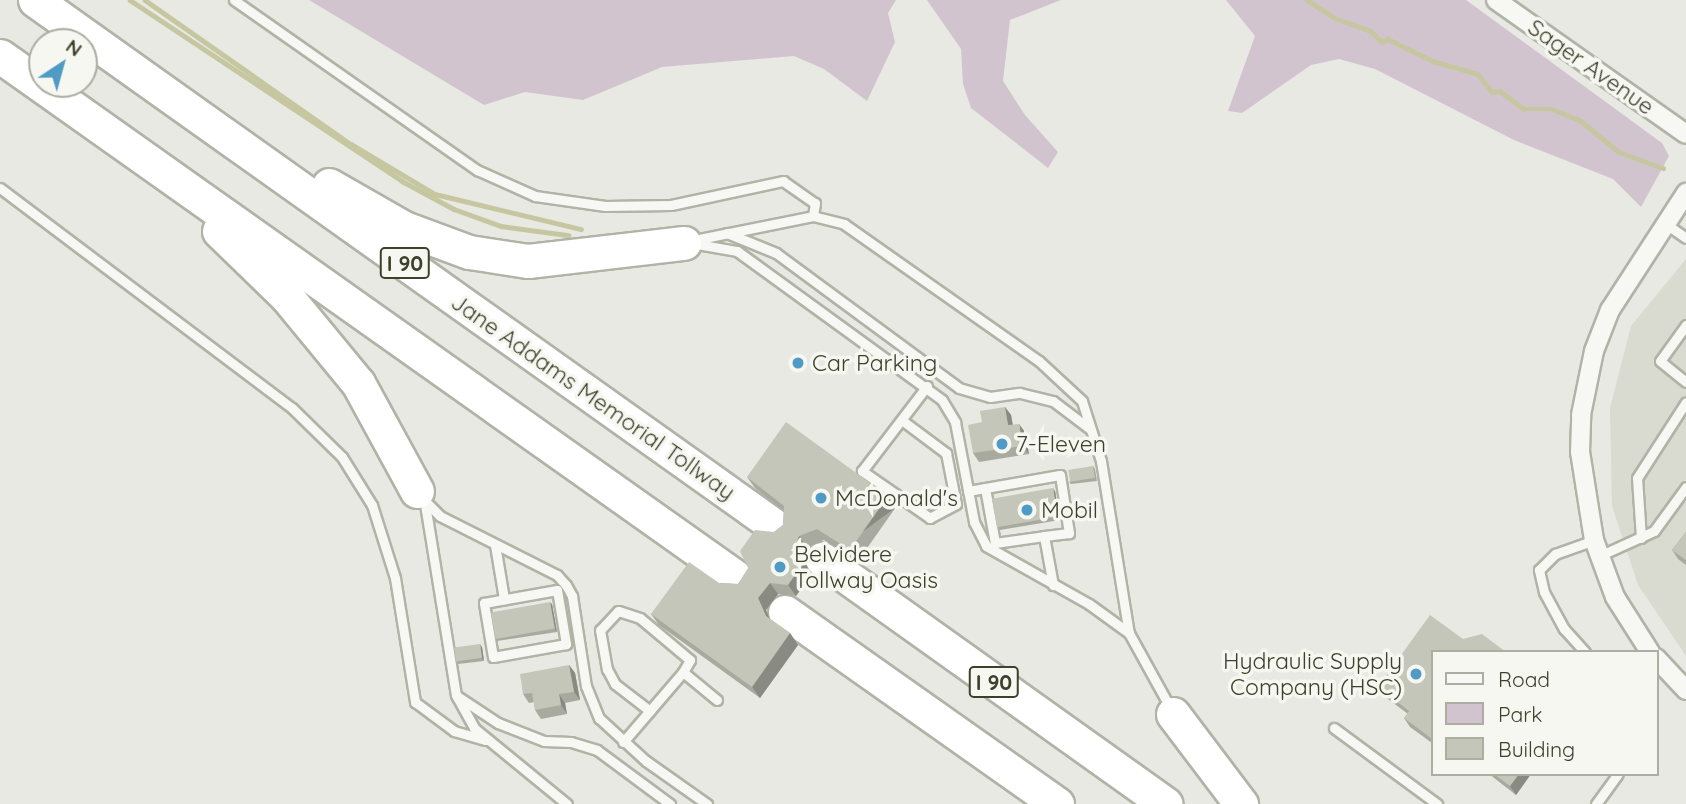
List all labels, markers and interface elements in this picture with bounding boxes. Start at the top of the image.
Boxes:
street label: Sager Avenue [1523,13,1659,121]
north arrow [28,28,98,98]
text: N [61,34,87,61]
road number: I 90 [379,246,431,280]
street label: Jane Addams Memorial Tollway [446,288,740,506]
place label: Car Parking [812,349,937,377]
marker: Car Parking [790,355,806,371]
place label: 7-Eleven [1016,430,1106,458]
marker: 7-Eleven [994,436,1010,452]
place label: McDonald's [835,484,958,512]
marker: McDonald's [813,490,829,506]
place label: Mobil [1041,496,1098,524]
marker: Mobil [1019,502,1035,518]
place label: Belvidere Tollway Oasis [794,540,938,594]
marker: Belvidere Tollway Oasis [772,559,788,575]
place label: Hydraulic Supply Company (HSC) [1223,647,1402,701]
legend [1430,650,1658,776]
road number: I 90 [968,664,1020,700]
marker: Hydraulic Supply Company (HSC) [1408,666,1424,682]
text: Road [1498,666,1550,692]
text: Park [1498,701,1542,727]
text: Building [1498,736,1575,762]

